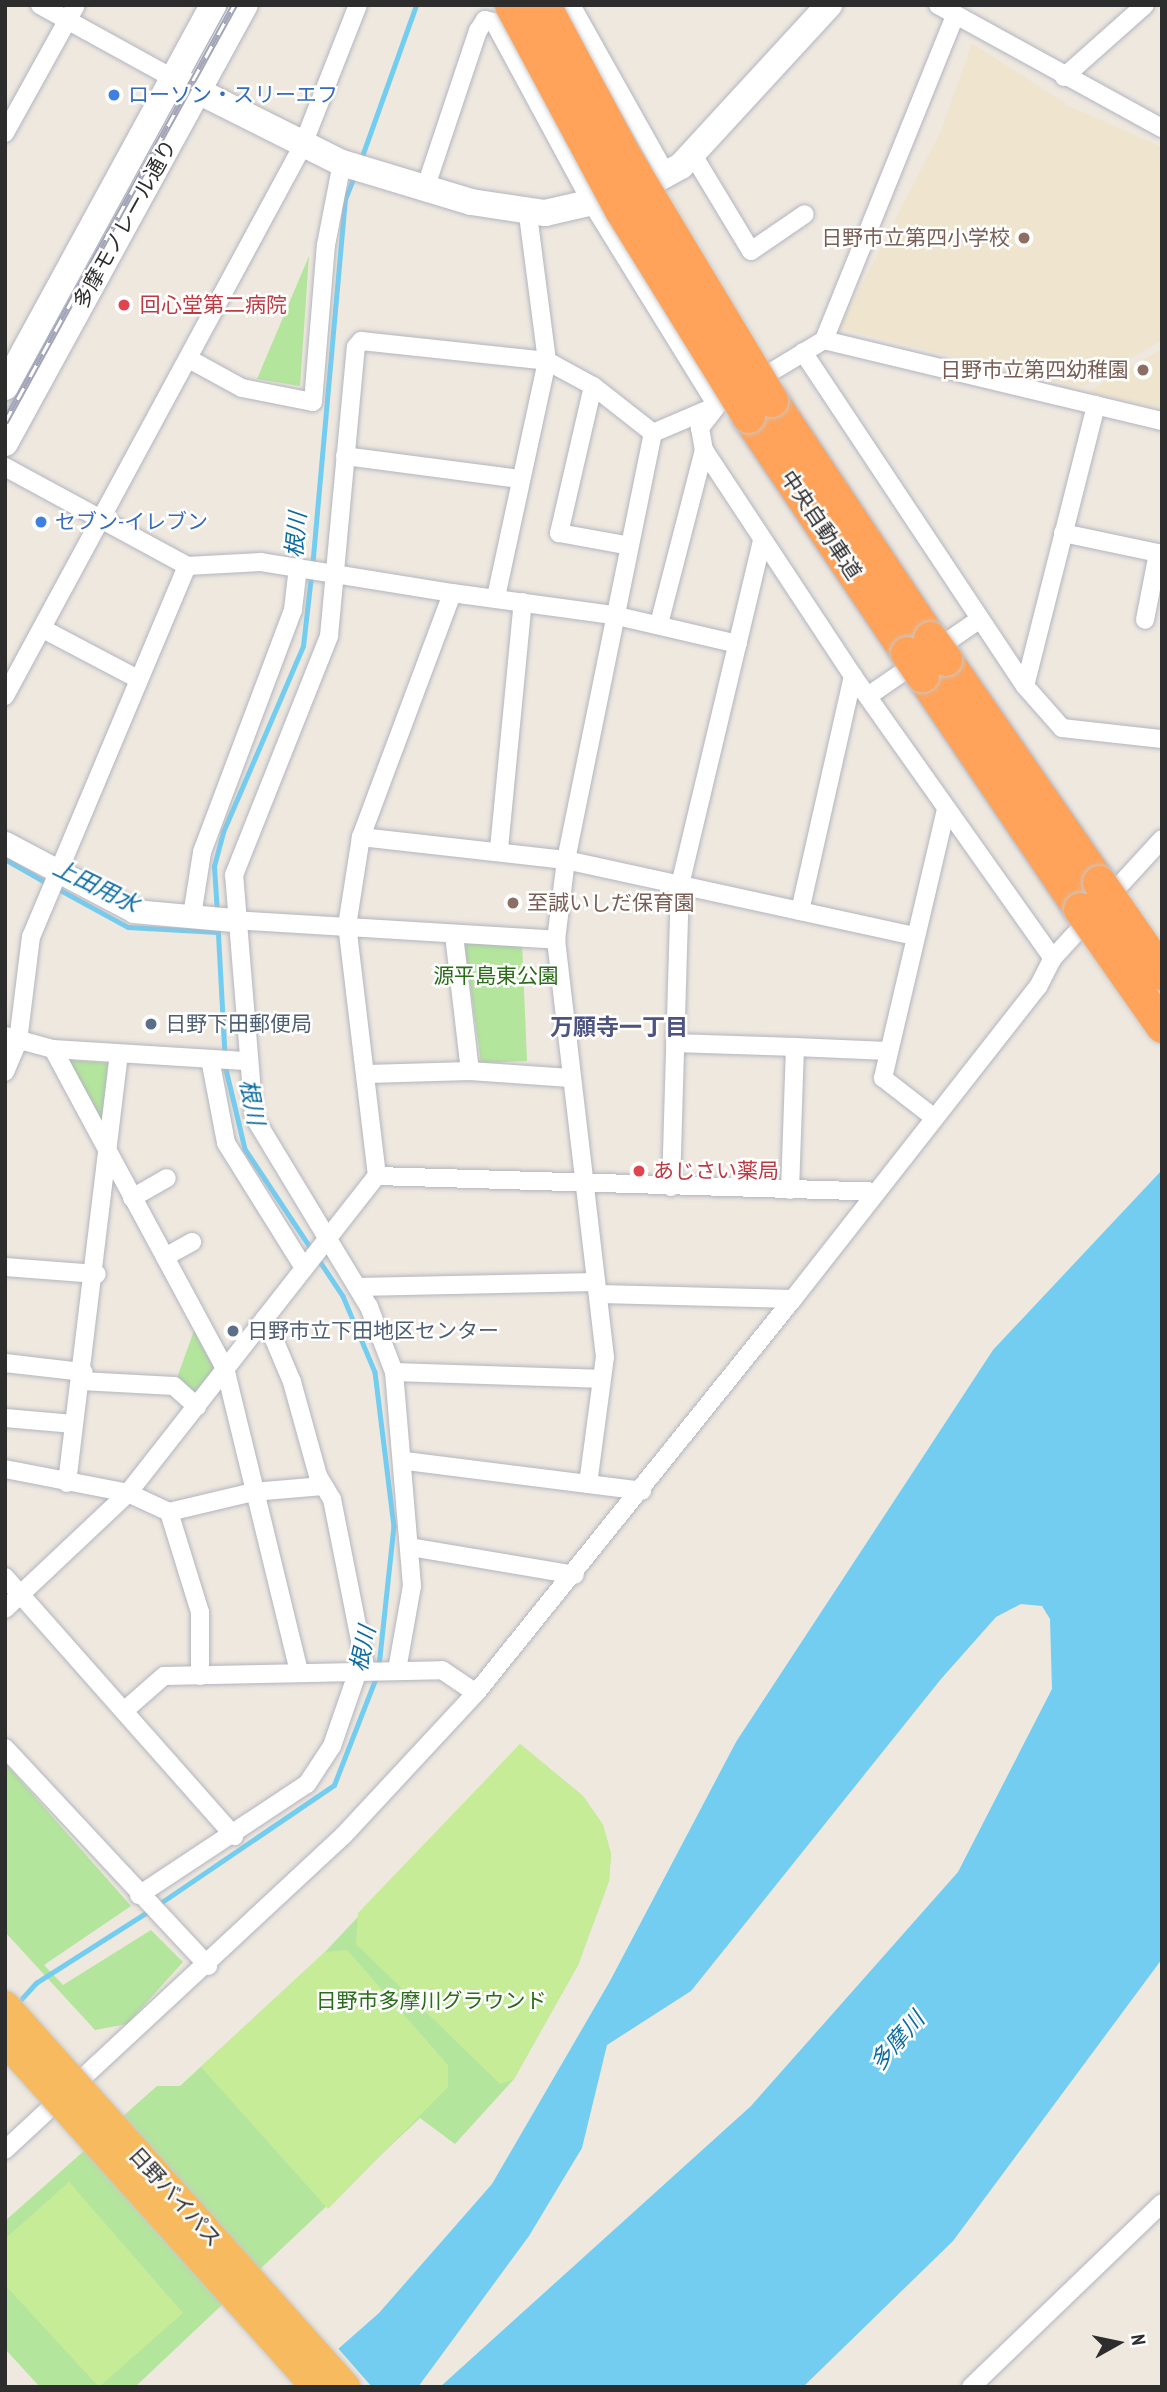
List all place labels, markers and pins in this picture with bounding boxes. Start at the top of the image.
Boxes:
place label: ローソン・スリーエフ [128,82,338,108]
marker: ローソン・スリーエフ [106,87,122,103]
place label: 日野市立第四小学校 [821,225,1010,251]
marker: 日野市立第四小学校 [1016,230,1032,246]
place label: 回心堂第二病院 [140,292,287,318]
marker: 回心堂第二病院 [114,295,134,315]
place label: 日野市立第四幼稚園 [940,357,1129,383]
marker: 日野市立第四幼稚園 [1135,362,1151,378]
place label: セブン-イレブン [55,509,208,535]
marker: セブン-イレブン [33,514,49,530]
place label: 至誠いしだ保育園 [527,890,695,916]
marker: 至誠いしだ保育園 [505,895,521,911]
place label: 日野下田郵便局 [165,1011,312,1037]
marker: 日野下田郵便局 [143,1016,159,1032]
place label: あじさい薬局 [653,1158,779,1184]
marker: あじさい薬局 [631,1163,647,1179]
place label: 日野市立下田地区センター [247,1318,499,1344]
marker: 日野市立下田地区センター [225,1323,241,1339]

